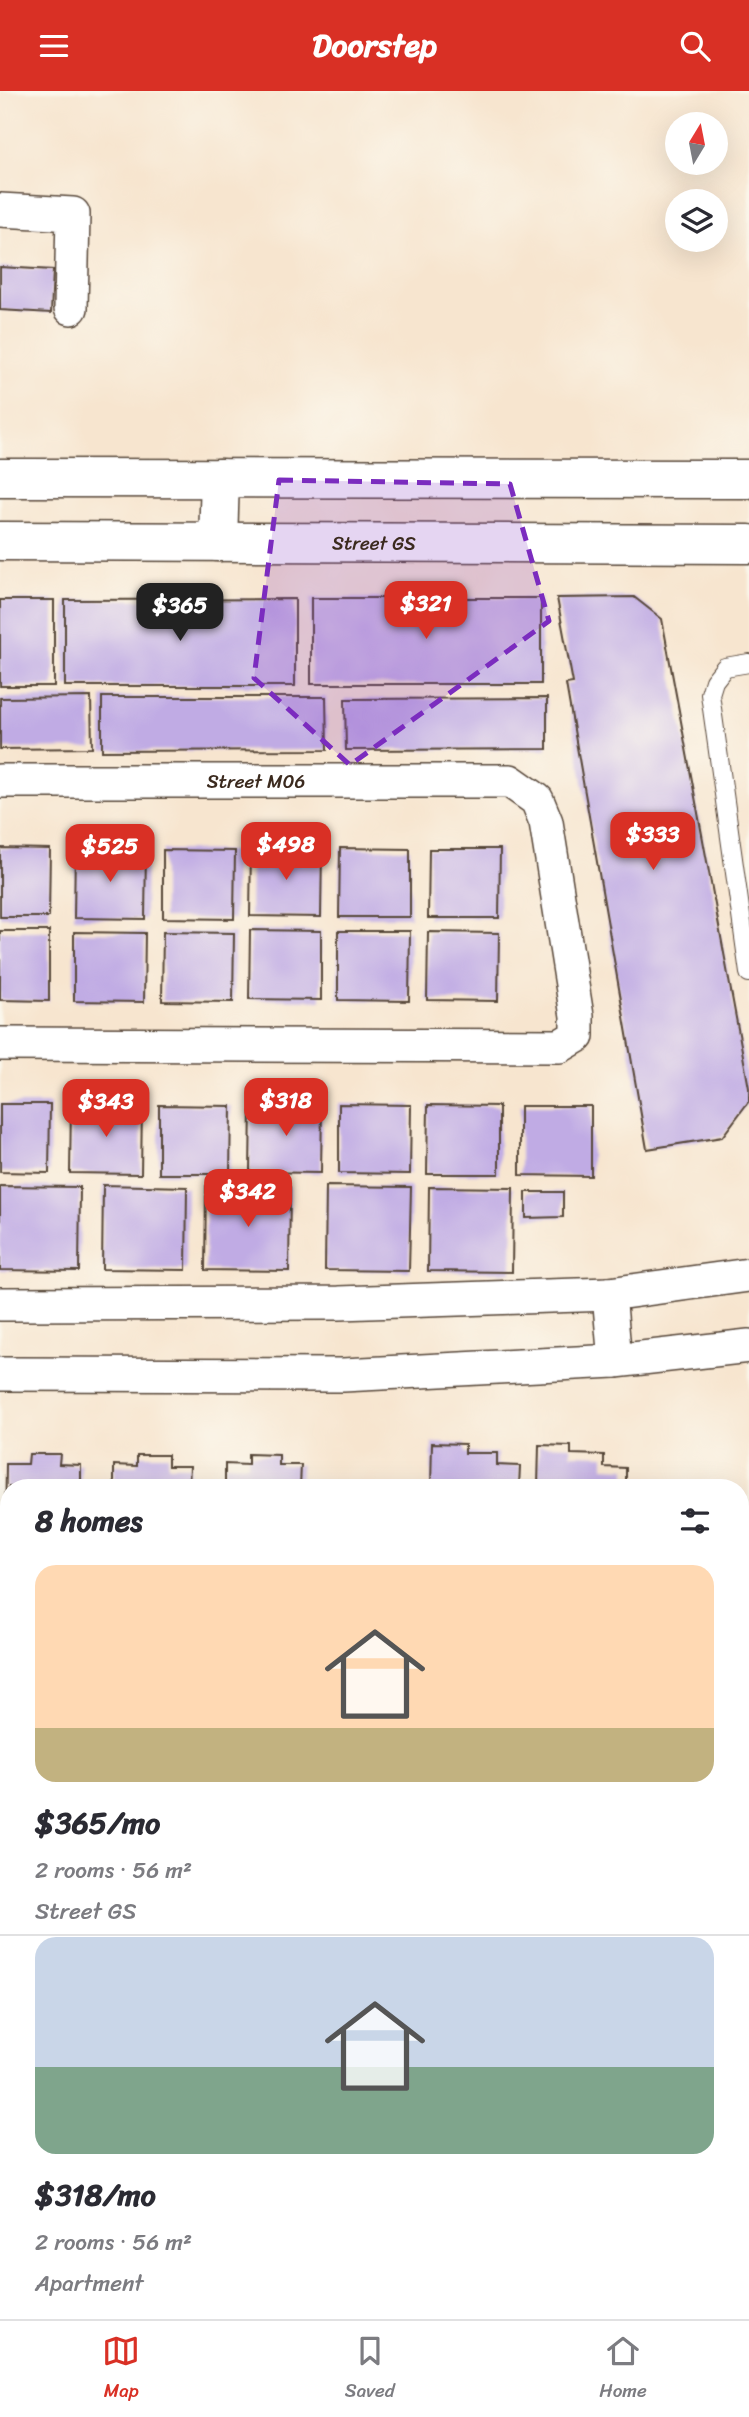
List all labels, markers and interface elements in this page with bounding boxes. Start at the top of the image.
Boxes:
text: Doorstep [312,17,437,74]
icon: menu [35,27,73,65]
icon: search [676,27,714,65]
north arrow [665,112,728,175]
map controls [665,112,728,252]
button: layers [665,189,728,252]
street label: Street GS [332,526,416,560]
pin: $321 [385,581,467,641]
pin: $365 [139,583,221,643]
text: $321 [400,583,452,624]
text: $365 [152,585,208,626]
street label: Street M06 [207,765,305,798]
pin: $333 [612,813,694,872]
text: $333 [626,814,680,855]
pin: $498 [245,823,327,882]
text: $498 [257,824,315,865]
pin: $525 [69,825,151,884]
text: $525 [82,826,138,867]
pin: $343 [65,1079,147,1139]
pin: $318 [245,1079,327,1138]
text: $318 [260,1080,312,1121]
text: $343 [78,1081,134,1122]
pin: $342 [207,1169,289,1229]
text: $342 [220,1171,276,1212]
text: 8 homes [35,1494,143,1548]
icon: filters [676,1502,714,1540]
icon: home [312,1611,438,1737]
text: $365/mo [35,1796,160,1850]
text: 2 rooms · 56 m² [35,1850,192,1891]
text: Street GS [35,1891,137,1932]
icon: home [312,1983,438,2109]
text: $318/mo [35,2168,156,2222]
text: 2 rooms · 56 m² [35,2222,192,2263]
text: Apartment [35,2263,144,2304]
tab: Map [102,2332,140,2407]
tab: Saved [345,2332,395,2407]
tab: Home [599,2332,647,2407]

